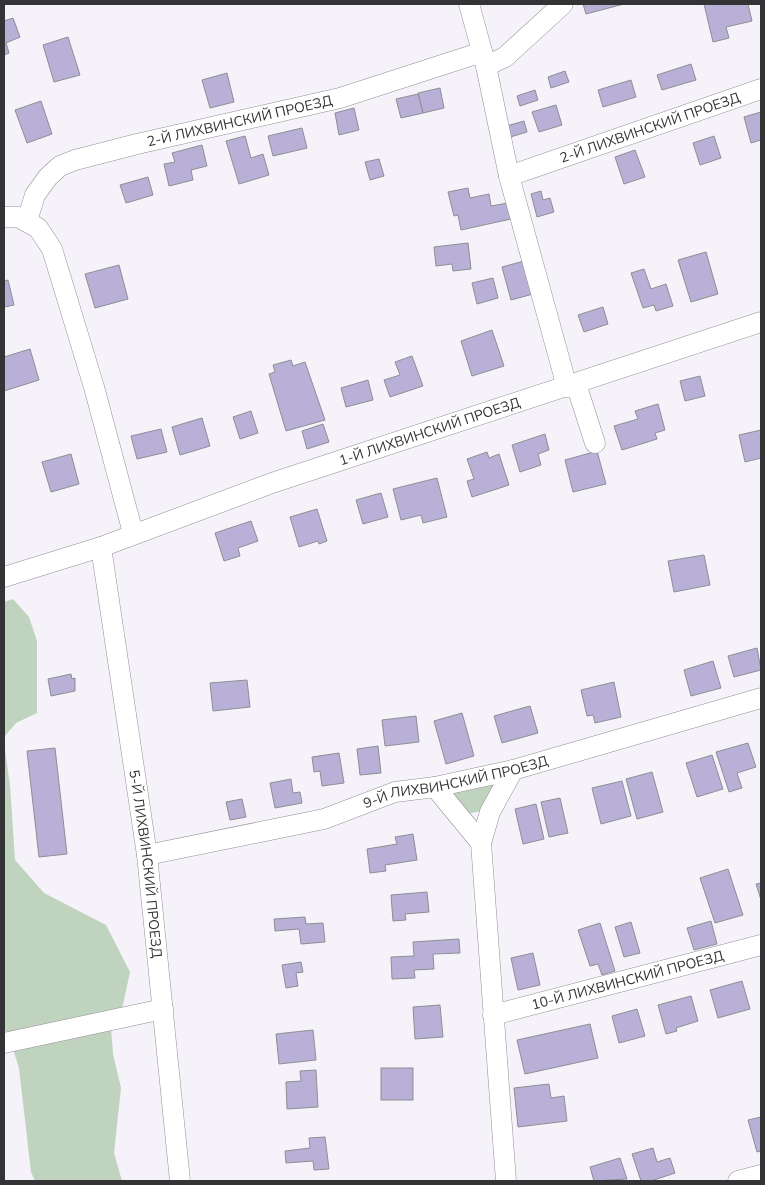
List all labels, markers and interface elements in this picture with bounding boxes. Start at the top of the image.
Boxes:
street label: 2-Й ЛИХВИНСКИЙ ПРОЕЗД [557,87,743,167]
street label: 2-Й ЛИХВИНСКИЙ ПРОЕЗД [145,91,334,151]
street label: 1-Й ЛИХВИНСКИЙ ПРОЕЗД [337,392,523,470]
street label: 9-Й ЛИХВИНСКИЙ ПРОЕЗД [360,751,550,813]
street label: 5-Й ЛИХВИНСКИЙ ПРОЕЗД [125,768,167,959]
street label: 10-Й ЛИХВИНСКИЙ ПРОЕЗД [529,946,726,1014]

